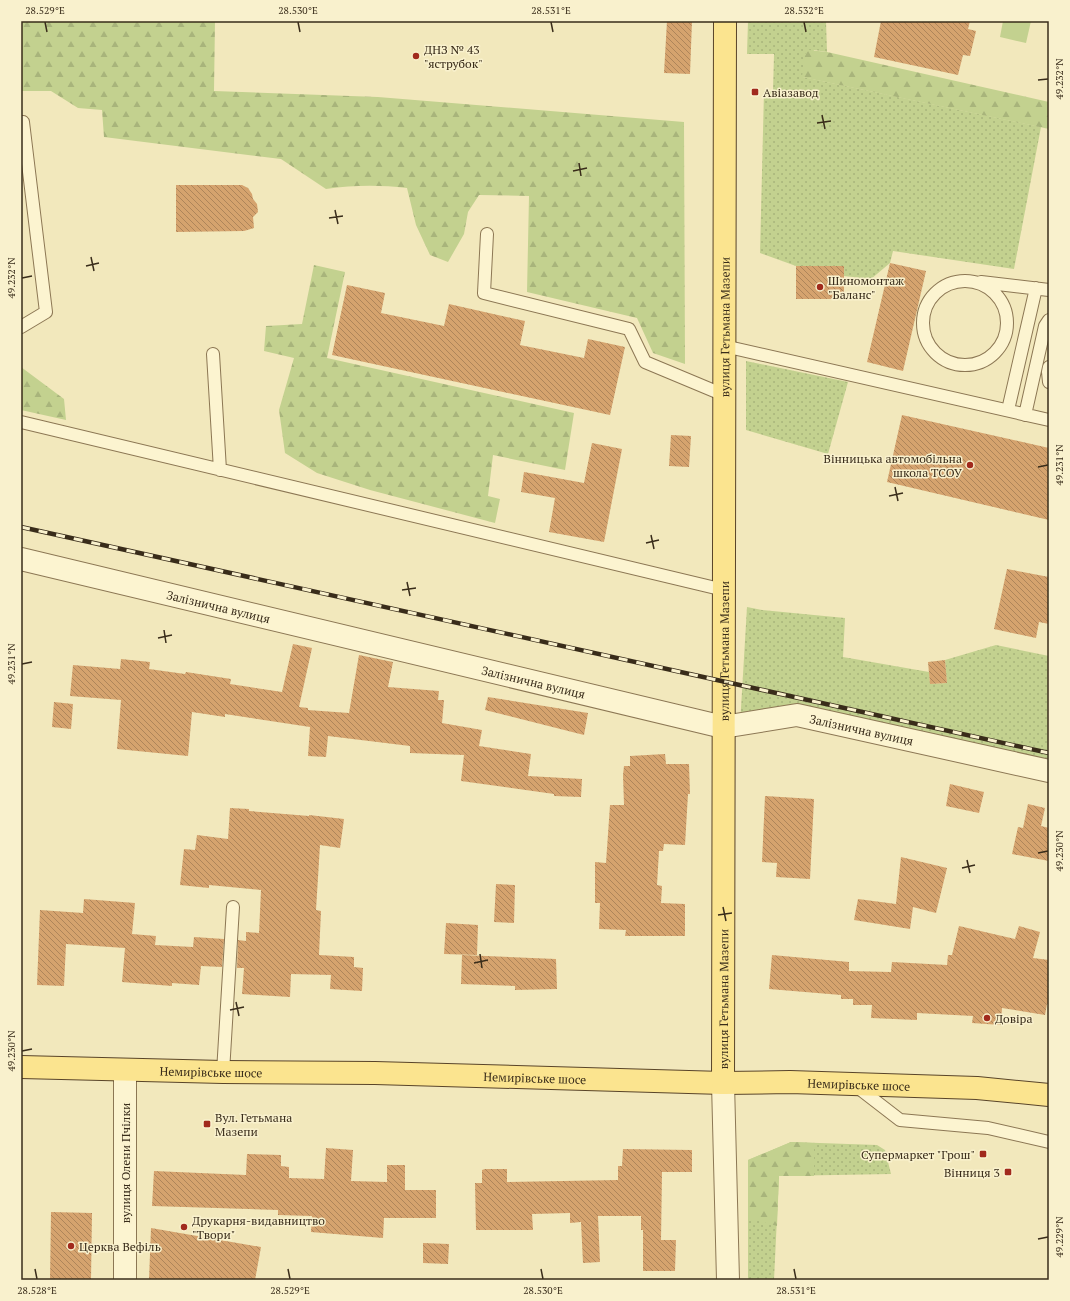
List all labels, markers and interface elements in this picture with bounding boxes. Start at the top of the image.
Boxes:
text: 28.529°E [25,4,65,17]
text: 28.530°E [278,4,318,17]
text: 28.531°E [531,4,571,17]
text: 28.532°E [784,4,824,17]
place label: ДНЗ № 43 "яструбок" [424,42,483,71]
marker: ДНЗ № 43 "яструбок" [411,51,421,61]
text: 49.232°N [1053,58,1066,100]
place label: Авіазавод [763,85,819,100]
marker: Авіазавод [750,87,760,97]
text: 49.232°N [5,257,18,299]
street label: вулиця Гетьмана Мазепи [717,257,732,397]
place label: Шиномонтаж "Баланс" [828,273,904,302]
marker: Шиномонтаж "Баланс" [815,282,825,292]
text: 49.231°N [1053,444,1066,486]
place label: Вінницька автомобільна школа ТСОУ [824,451,962,480]
marker: Вінницька автомобільна школа ТСОУ [965,460,975,470]
street label: вулиця Гетьмана Мазепи [716,581,731,721]
street label: Залізнична вулиця [165,587,272,626]
text: 49.231°N [5,643,18,685]
street label: Залізнична вулиця [480,662,587,701]
street label: Залізнична вулиця [808,711,915,748]
text: 49.230°N [1053,830,1066,872]
street label: вулиця Гетьмана Мазепи [716,929,731,1069]
place label: Довіра [995,1011,1032,1026]
marker: Довіра [982,1013,992,1023]
text: 49.230°N [5,1030,18,1072]
street label: Немирівське шосе [159,1063,262,1080]
street label: Немирівське шосе [483,1069,586,1087]
street label: Немирівське шосе [807,1075,910,1093]
street label: вулиця Олени Пчілки [118,1103,133,1223]
place label: Вул. Гетьмана Мазепи [215,1110,292,1139]
marker: Вул. Гетьмана Мазепи [202,1119,212,1129]
place label: Супермаркет "Грош" [861,1147,975,1162]
marker: Супермаркет "Грош" [978,1149,988,1159]
place label: Вінниця 3 [944,1165,1000,1180]
marker: Вінниця 3 [1003,1167,1013,1177]
place label: Друкарня-видавництво "Твори" [192,1213,325,1242]
text: 49.229°N [1053,1216,1066,1258]
marker: Друкарня-видавництво "Твори" [179,1222,189,1232]
place label: Церква Вефіль [79,1239,161,1254]
marker: Церква Вефіль [66,1241,76,1251]
text: 28.528°E [17,1284,57,1297]
text: 28.529°E [270,1284,310,1297]
text: 28.530°E [523,1284,563,1297]
text: 28.531°E [776,1284,816,1297]

